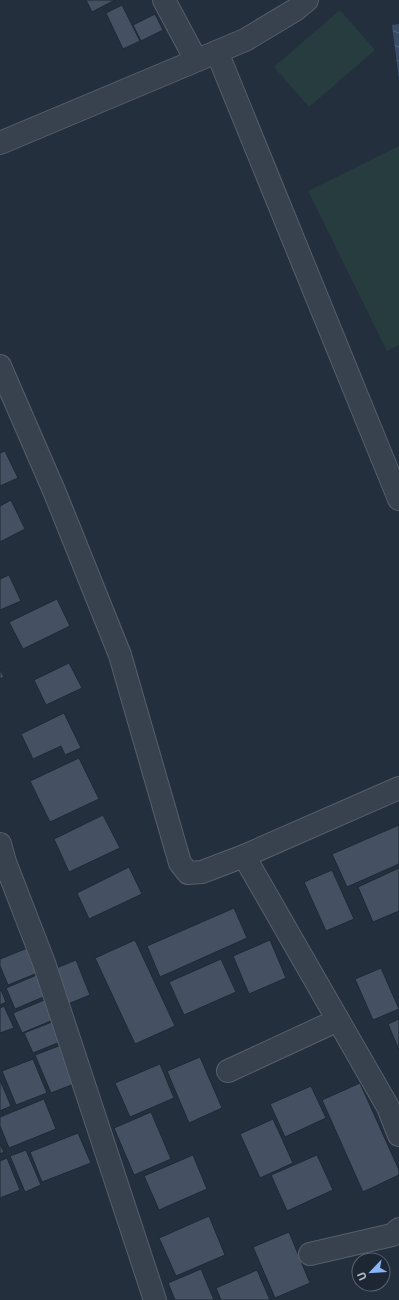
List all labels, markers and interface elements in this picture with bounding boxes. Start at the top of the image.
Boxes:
north arrow [351,1252,391,1292]
text: U [355,1270,369,1282]

